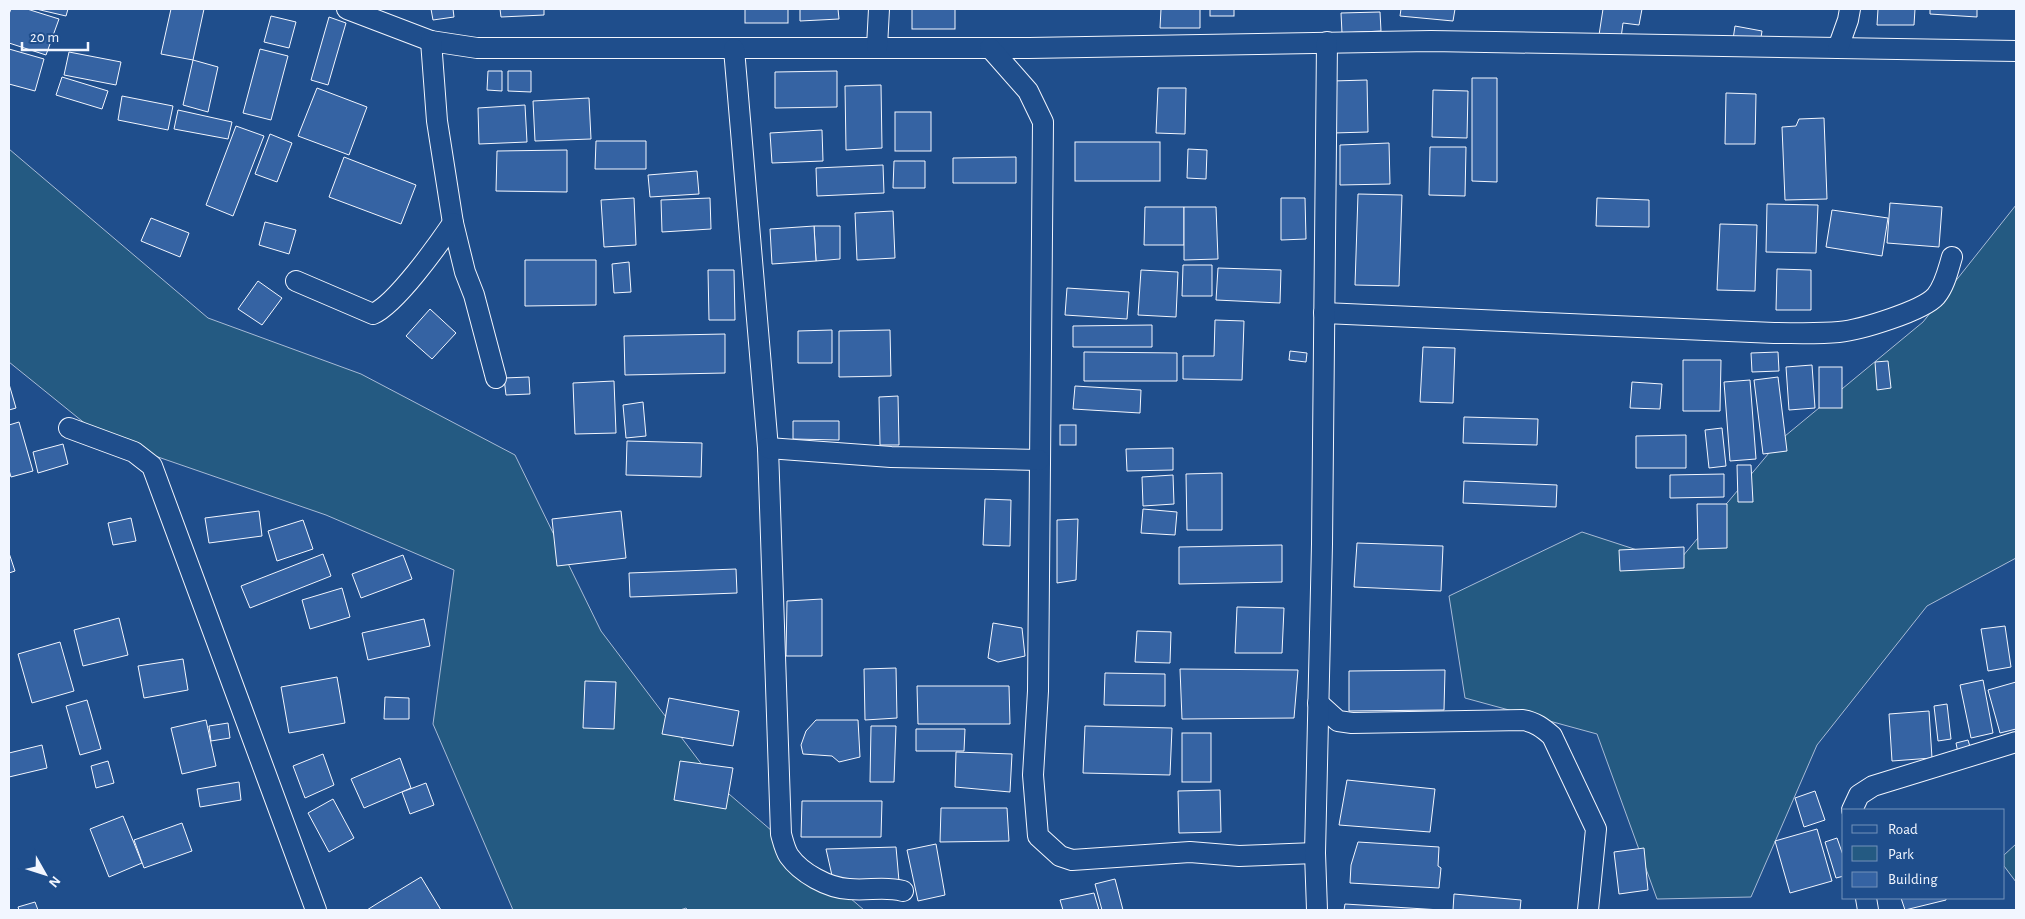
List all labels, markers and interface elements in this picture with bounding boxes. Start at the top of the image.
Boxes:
scale bar [22,20,89,52]
text: 20 m [30,30,59,45]
legend [1842,809,2005,899]
text: Road [1888,822,1918,837]
text: Park [1888,847,1914,862]
north arrow [20,849,70,899]
text: Building [1888,872,1938,887]
text: N [46,873,63,890]

